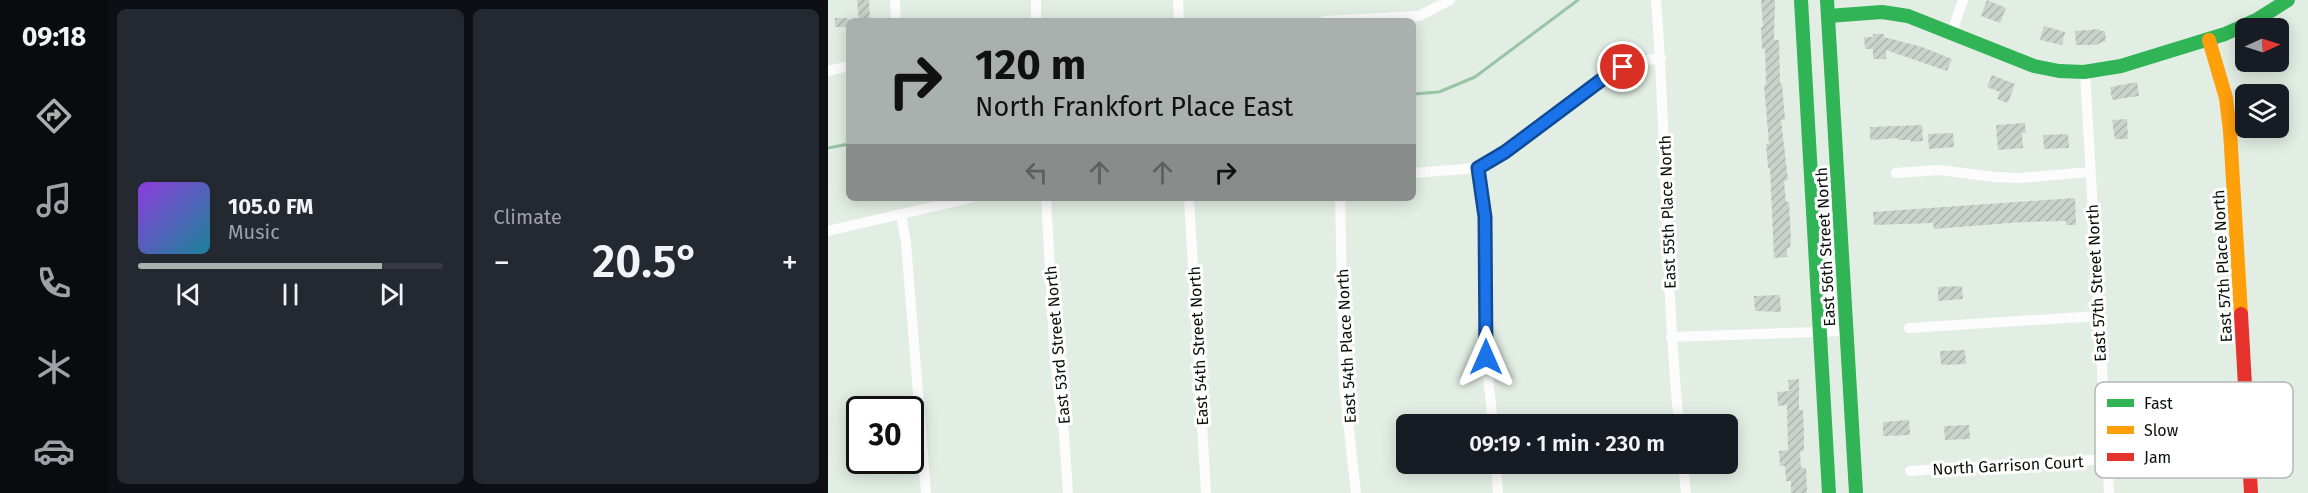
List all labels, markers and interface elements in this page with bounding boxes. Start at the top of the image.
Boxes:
north arrow [2235,18,2289,72]
map controls [2235,18,2289,138]
text: 09:18 [22,21,86,53]
text: 120 m [975,40,1086,90]
pin [1597,41,1648,92]
icon: right [876,42,954,120]
icon: arrive [1606,50,1639,83]
button: layers [2235,84,2289,138]
text: North Frankfort Place East [975,91,1293,123]
icon: directions [33,95,75,137]
street label: East 55th Place North [1655,135,1680,289]
icon: left [1020,156,1053,189]
icon: ahead [1083,156,1116,189]
icon: ahead [1146,156,1179,189]
icon: right [1209,156,1242,189]
street label: East 56th Street North [1812,167,1839,327]
icon: music [33,179,75,221]
street label: East 57th Place North [2209,189,2236,343]
text: 105.0 FM [228,193,313,220]
street label: East 57th Street North [2083,204,2110,362]
text: Climate [494,205,562,229]
text: Music [228,220,280,244]
text: 20.5° [592,235,699,289]
text: − [494,243,510,283]
text: + [782,243,798,283]
icon: phone [33,262,75,304]
street label: East 53rd Street North [1041,265,1074,425]
street label: East 54th Street North [1185,266,1212,426]
street label: East 54th Place North [1333,268,1360,424]
icon: previous [172,278,205,311]
icon: pause [274,278,307,311]
icon: next [375,278,408,311]
position arrow [1454,325,1518,389]
icon: climate [33,346,75,388]
legend [2095,382,2293,478]
text: Fast [2144,394,2173,413]
speed limit sign: 30 [846,396,924,474]
text: Slow [2144,421,2179,440]
icon: car [33,430,75,472]
text: 09:19 · 1 min · 230 m [1469,430,1665,457]
text: Jam [2144,448,2171,467]
street label: North Garrison Court [1932,452,2084,479]

